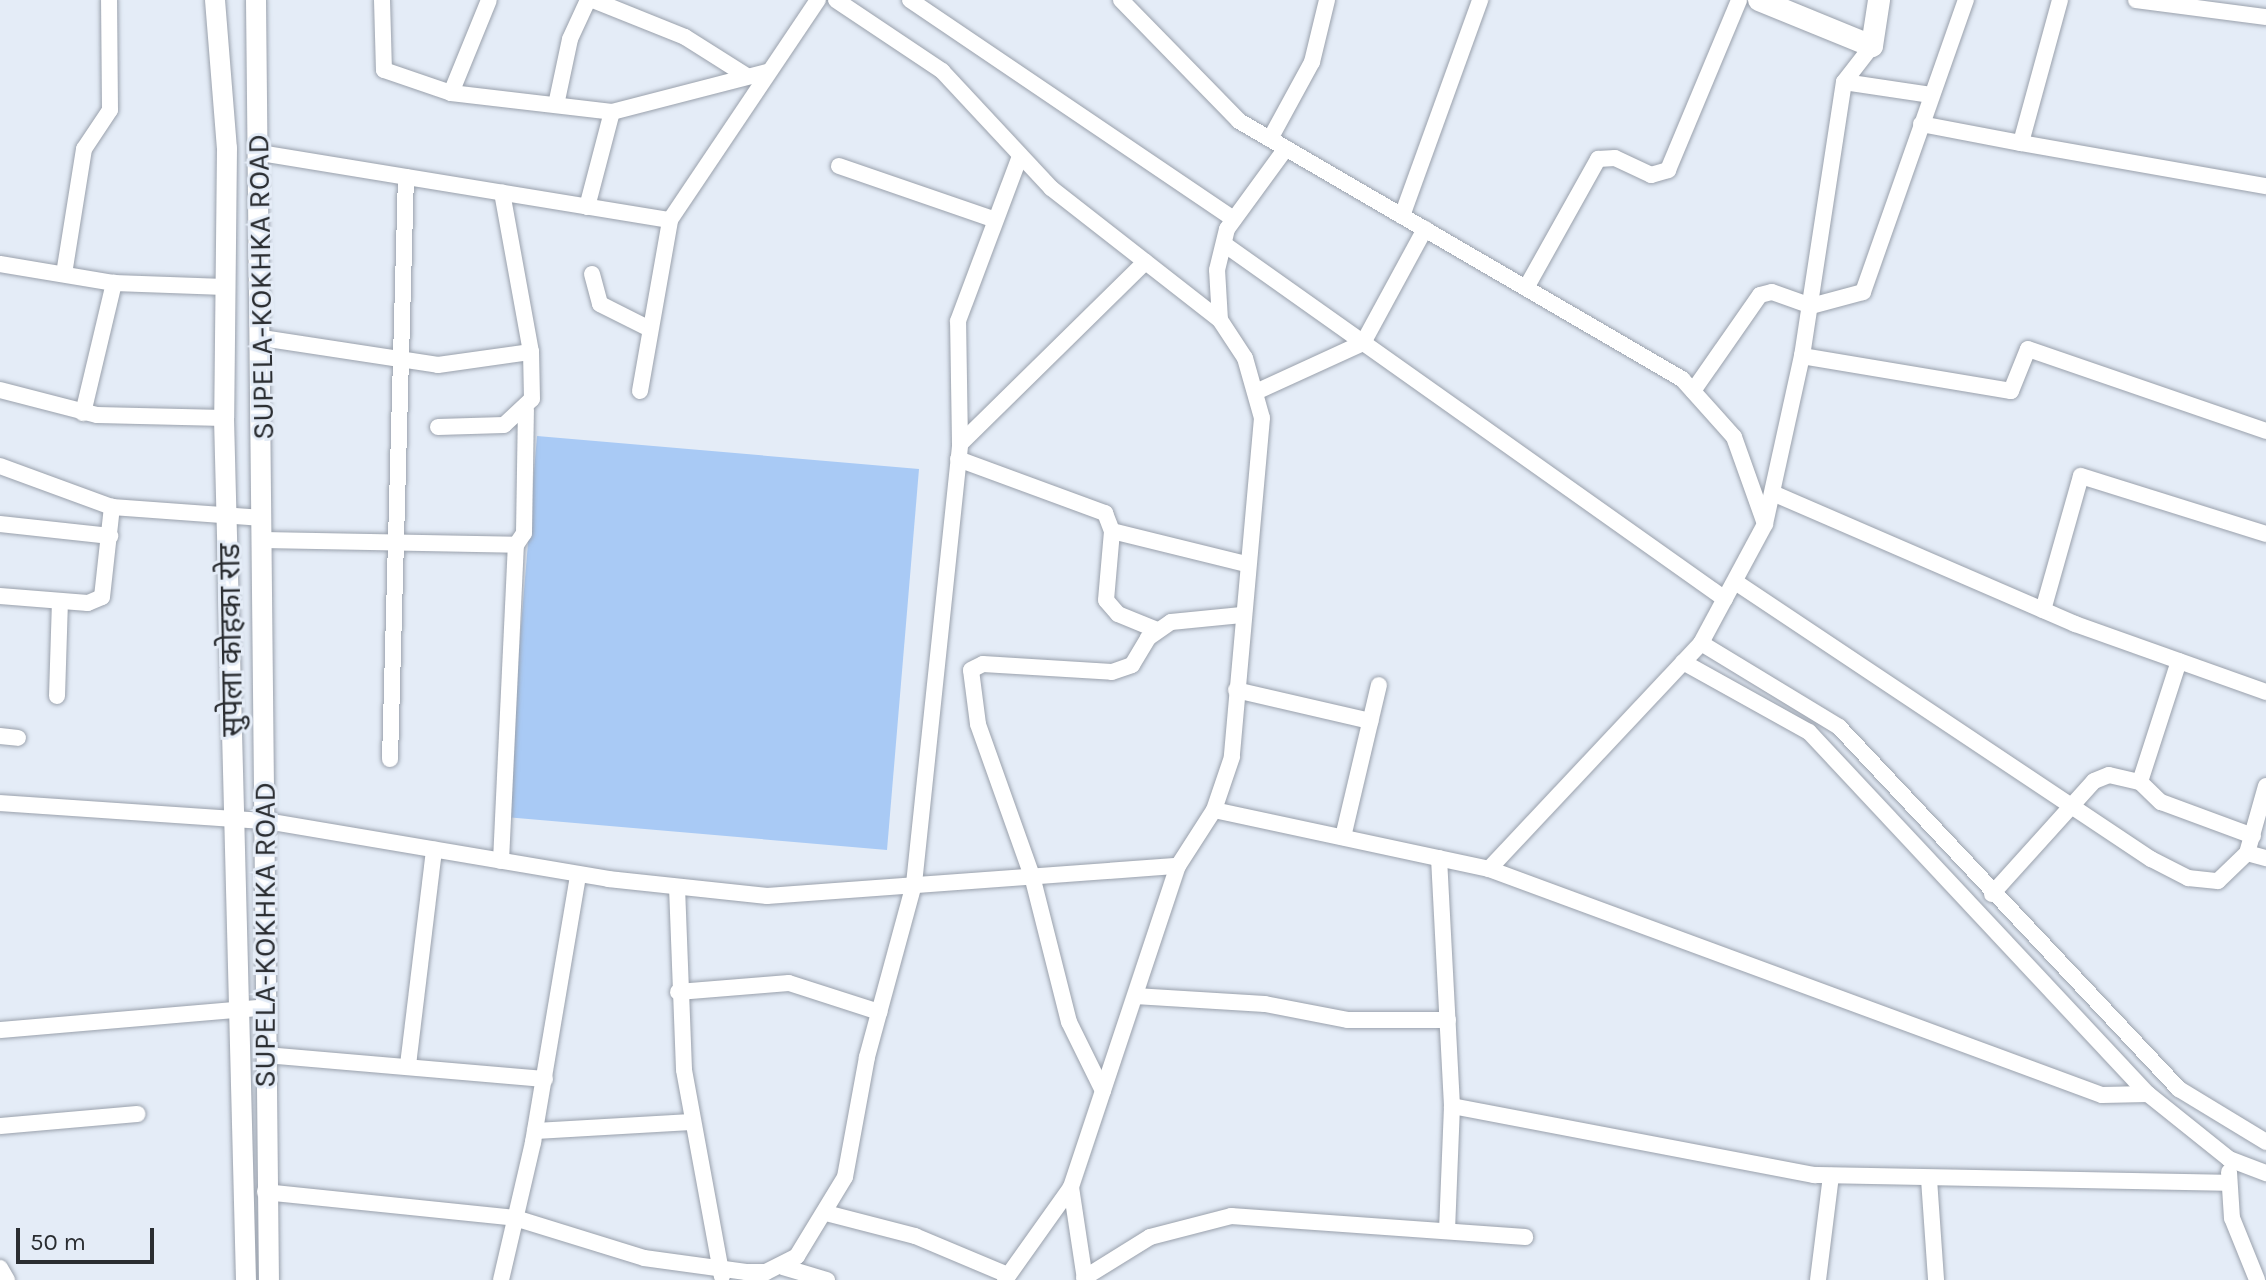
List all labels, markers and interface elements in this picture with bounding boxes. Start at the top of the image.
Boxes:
street label: SUPELA-KOKHKA ROAD [240,134,282,440]
street label: सुपेला कोहका रोड [211,543,251,737]
street label: SUPELA-KOKHKA ROAD [247,782,283,1088]
scale bar [20,1212,158,1262]
text: 50 m [30,1228,86,1256]

